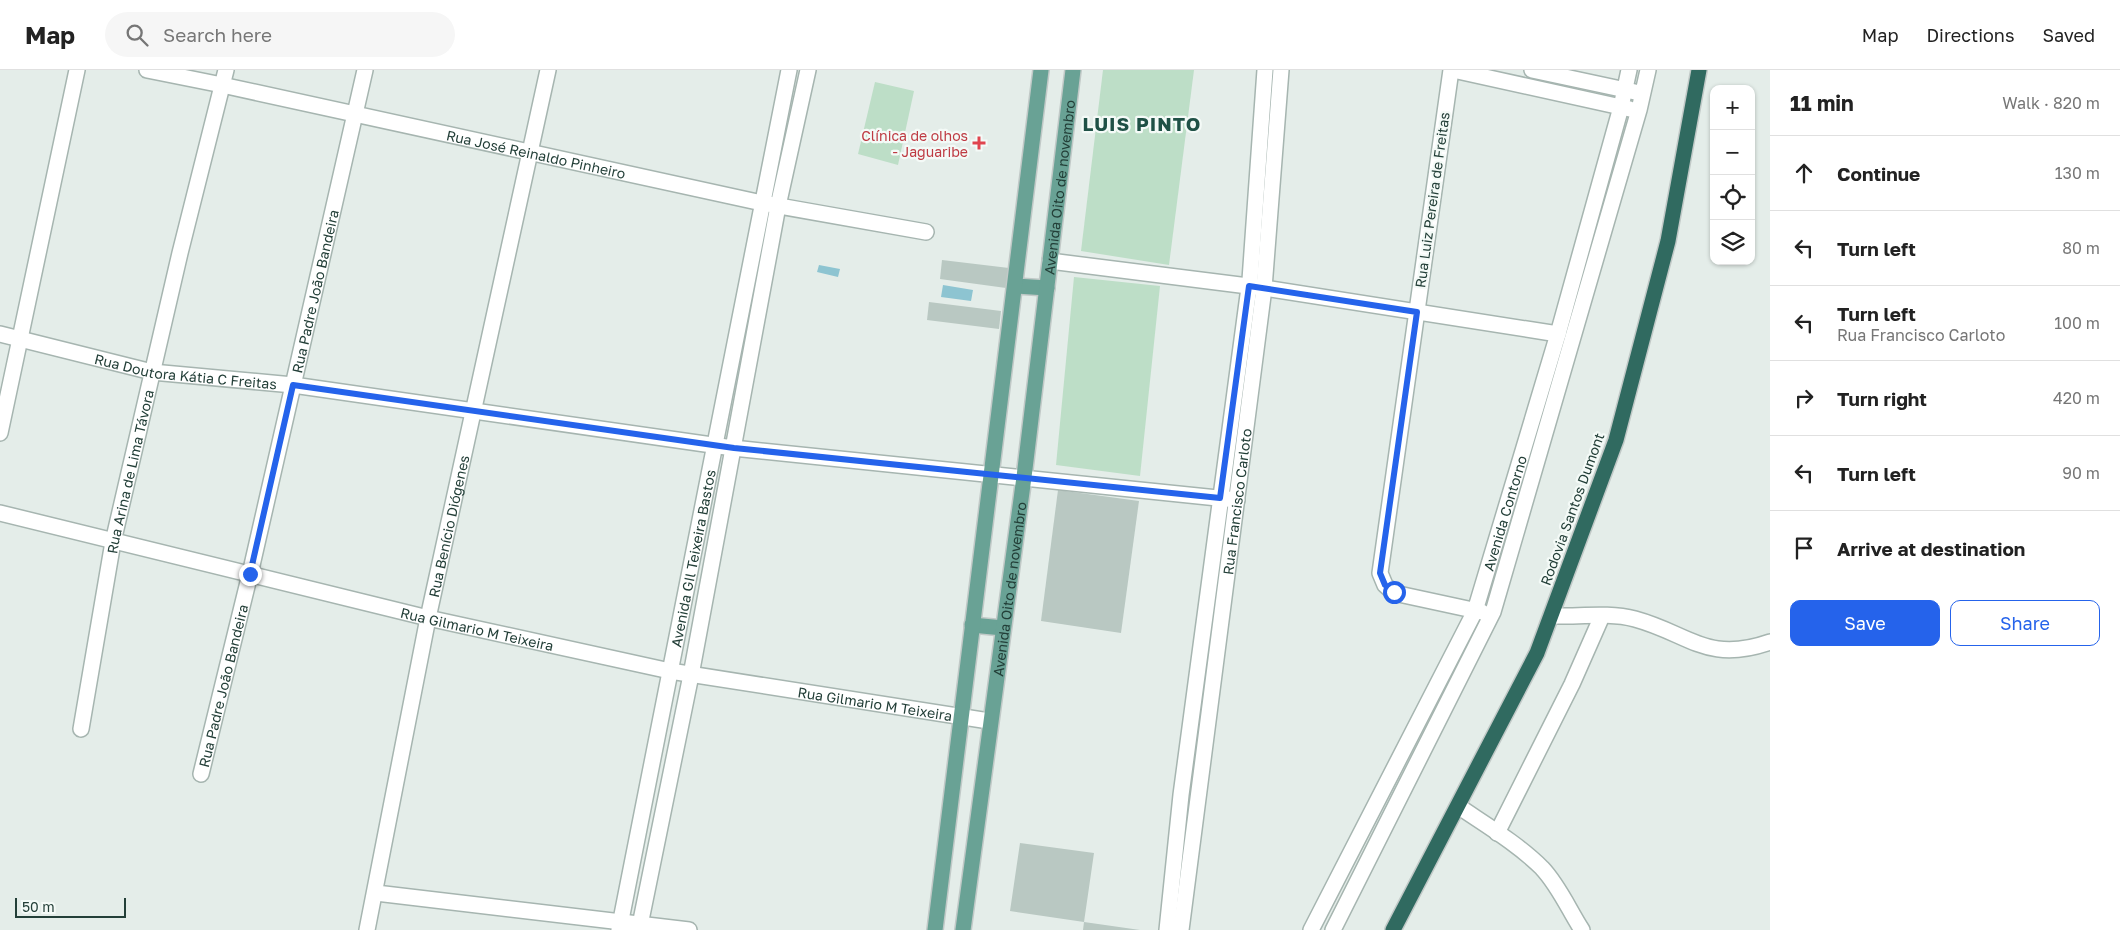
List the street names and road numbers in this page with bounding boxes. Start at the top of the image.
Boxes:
street label: Avenida Oito de novembro [1040,99,1078,275]
street label: Rua Luiz Pereira de Freitas [1411,111,1453,289]
street label: Rua José Reinaldo Pinheiro [445,126,627,181]
street label: Rua Padre João Bandeira [288,208,341,375]
street label: Rua Doutora Kátia C Freitas [93,349,278,392]
street label: Rua Arina de Lima Távora [103,388,157,555]
street label: Rua Francisco Carloto [1219,427,1254,576]
street label: Rodovia Santos Dumont [1536,430,1608,588]
street label: Rua Benício Diógenes [424,453,472,599]
street label: Avenida Contorno [1479,453,1530,573]
street label: Avenida GIl Teixeira Bastos [667,468,718,648]
street label: Avenida Oito de novembro [989,501,1029,677]
street label: Rua Padre João Bandeira [194,602,251,769]
street label: Rua Gilmario M Teixeira [399,603,555,654]
street label: Rua Gilmario M Teixeira [797,683,954,724]

